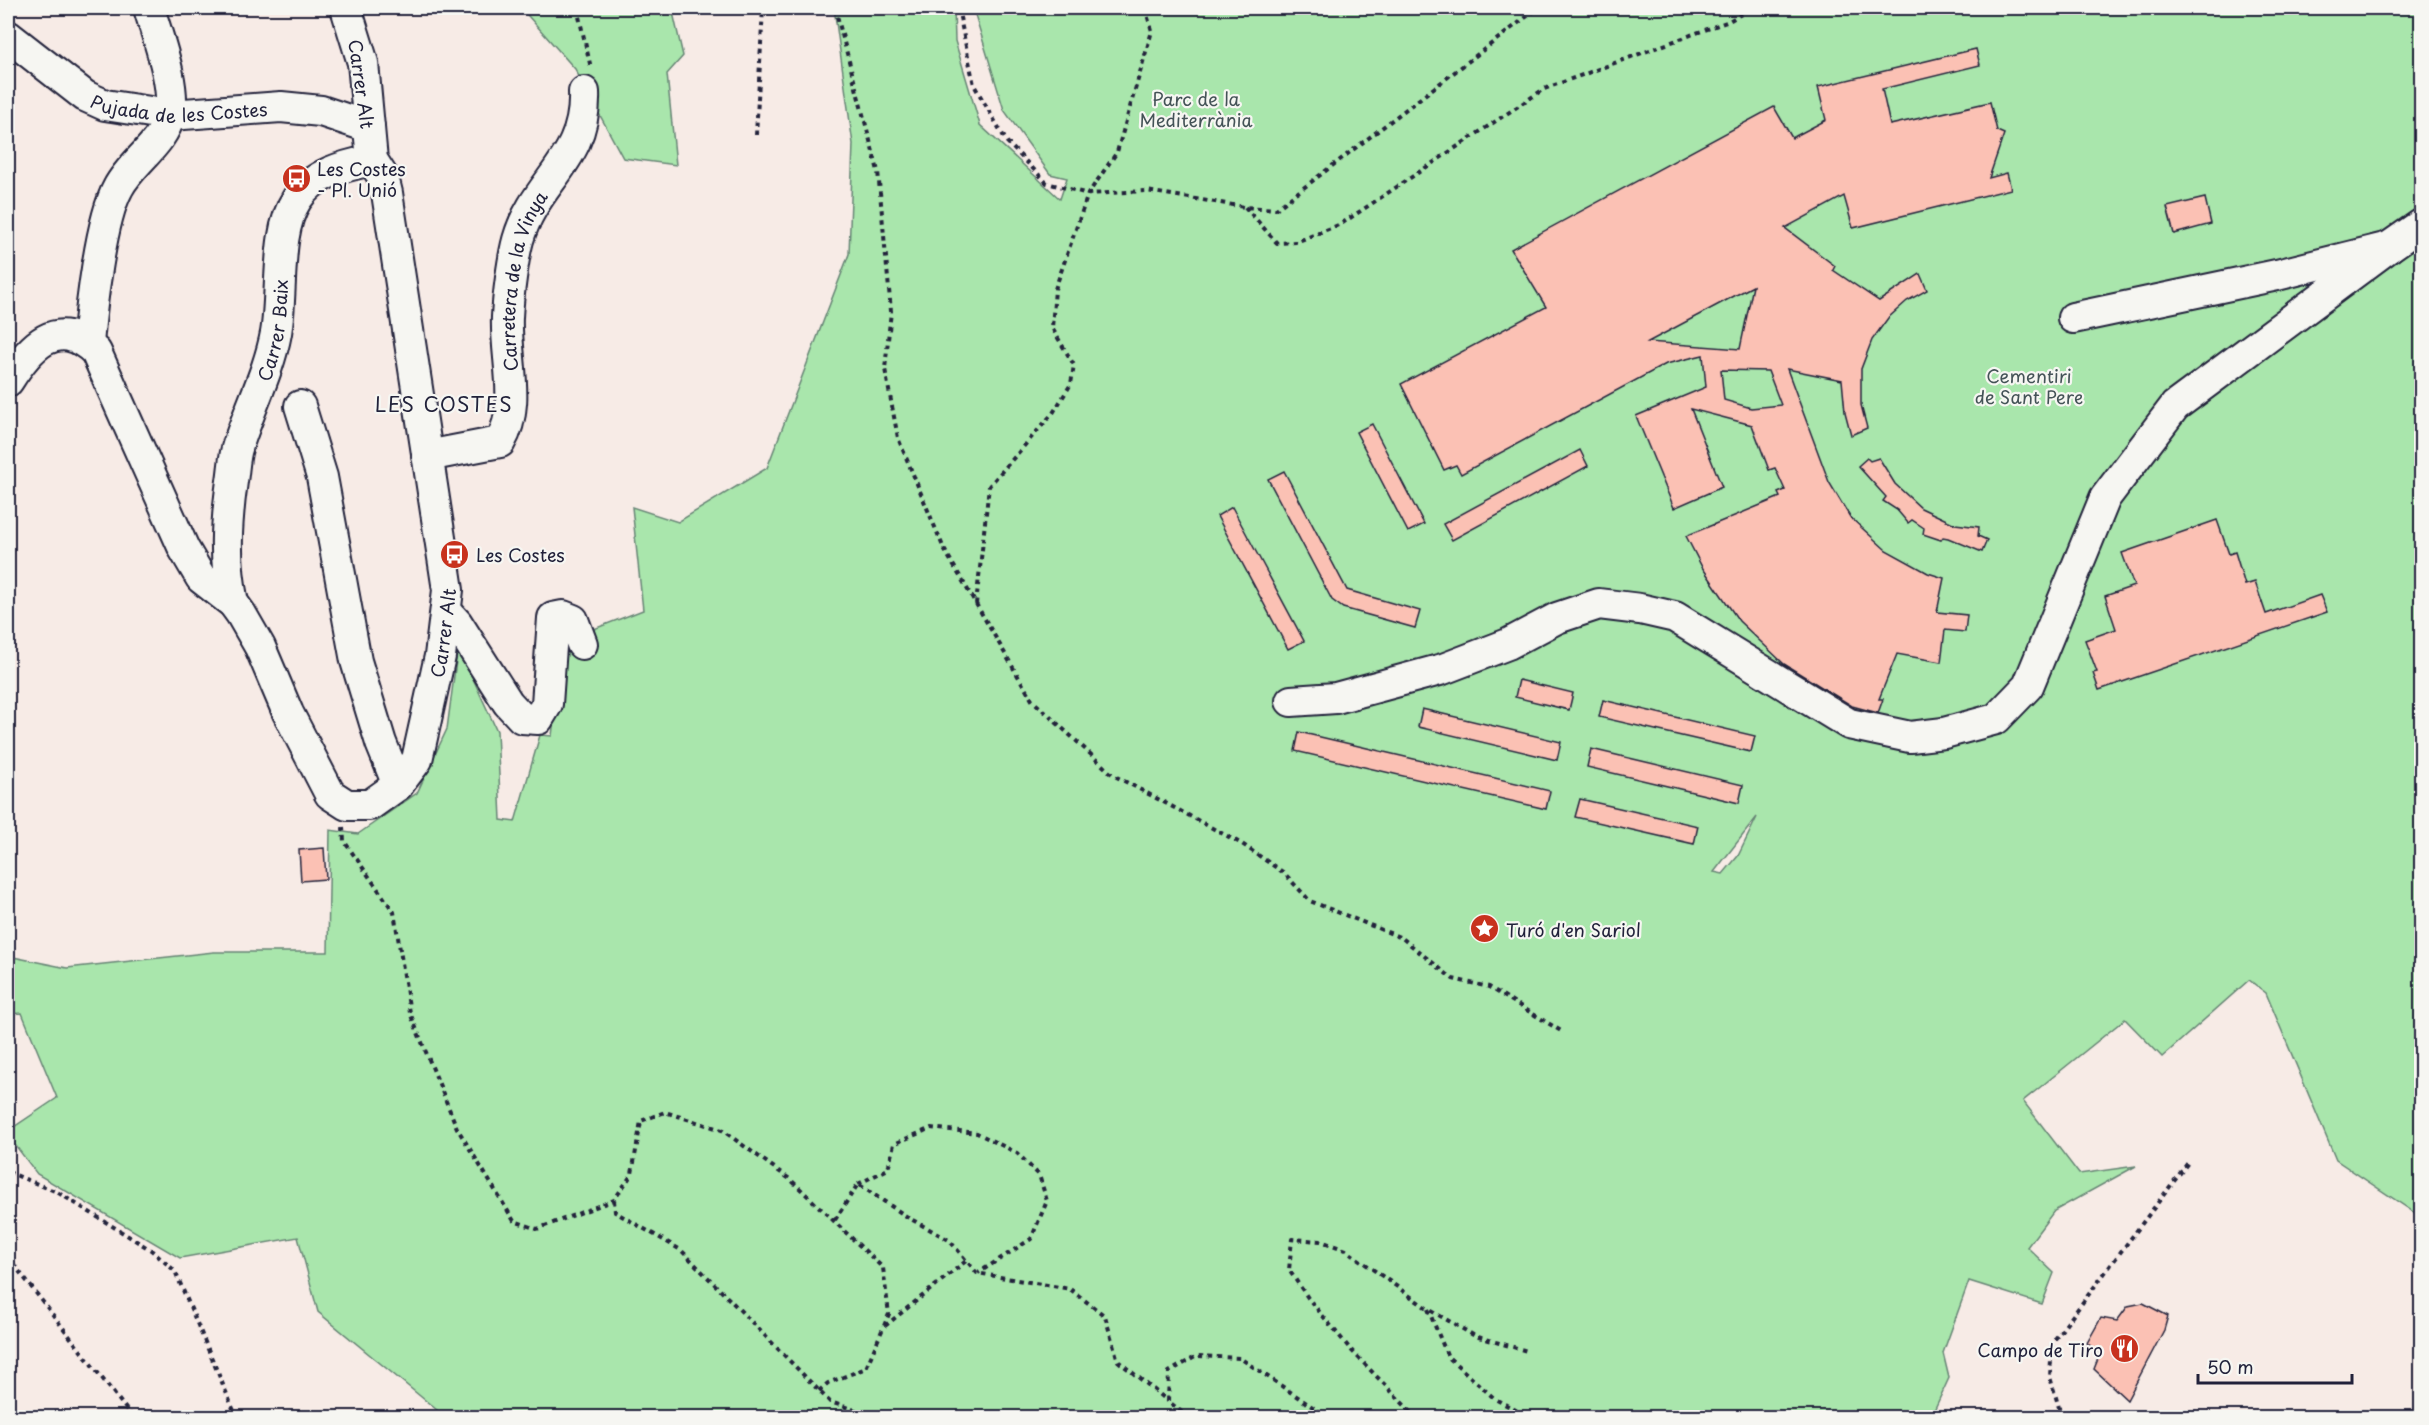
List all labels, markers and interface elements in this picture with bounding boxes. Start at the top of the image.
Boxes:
street label: Carrer Alt [342,38,382,131]
park label: Parc de la Mediterrània [1139,85,1253,133]
street label: Pujada de les Costes [86,87,268,129]
place label: Les Costes - Pl. Unió [317,155,406,203]
bus stop icon: Les Costes - Pl. Unió [280,162,312,194]
street label: Carretera de la Vinya [493,184,554,373]
street label: Carrer Baix [250,279,293,385]
park label: Cementiri de Sant Pere [1975,362,2083,410]
district label: LES COSTES [375,389,513,419]
bus stop icon: Les Costes [439,538,471,570]
place label: Les Costes [476,541,565,568]
street label: Carrer Alt [422,586,462,680]
place icon: Turó d'en Sariol [1469,913,1501,945]
place label: Turó d'en Sariol [1506,916,1641,943]
restaurant icon: Campo de Tiro [2108,1333,2140,1365]
place label: Campo de Tiro [1977,1336,2103,1363]
scale bar [2198,1347,2352,1385]
text: 50 m [2207,1353,2254,1380]

